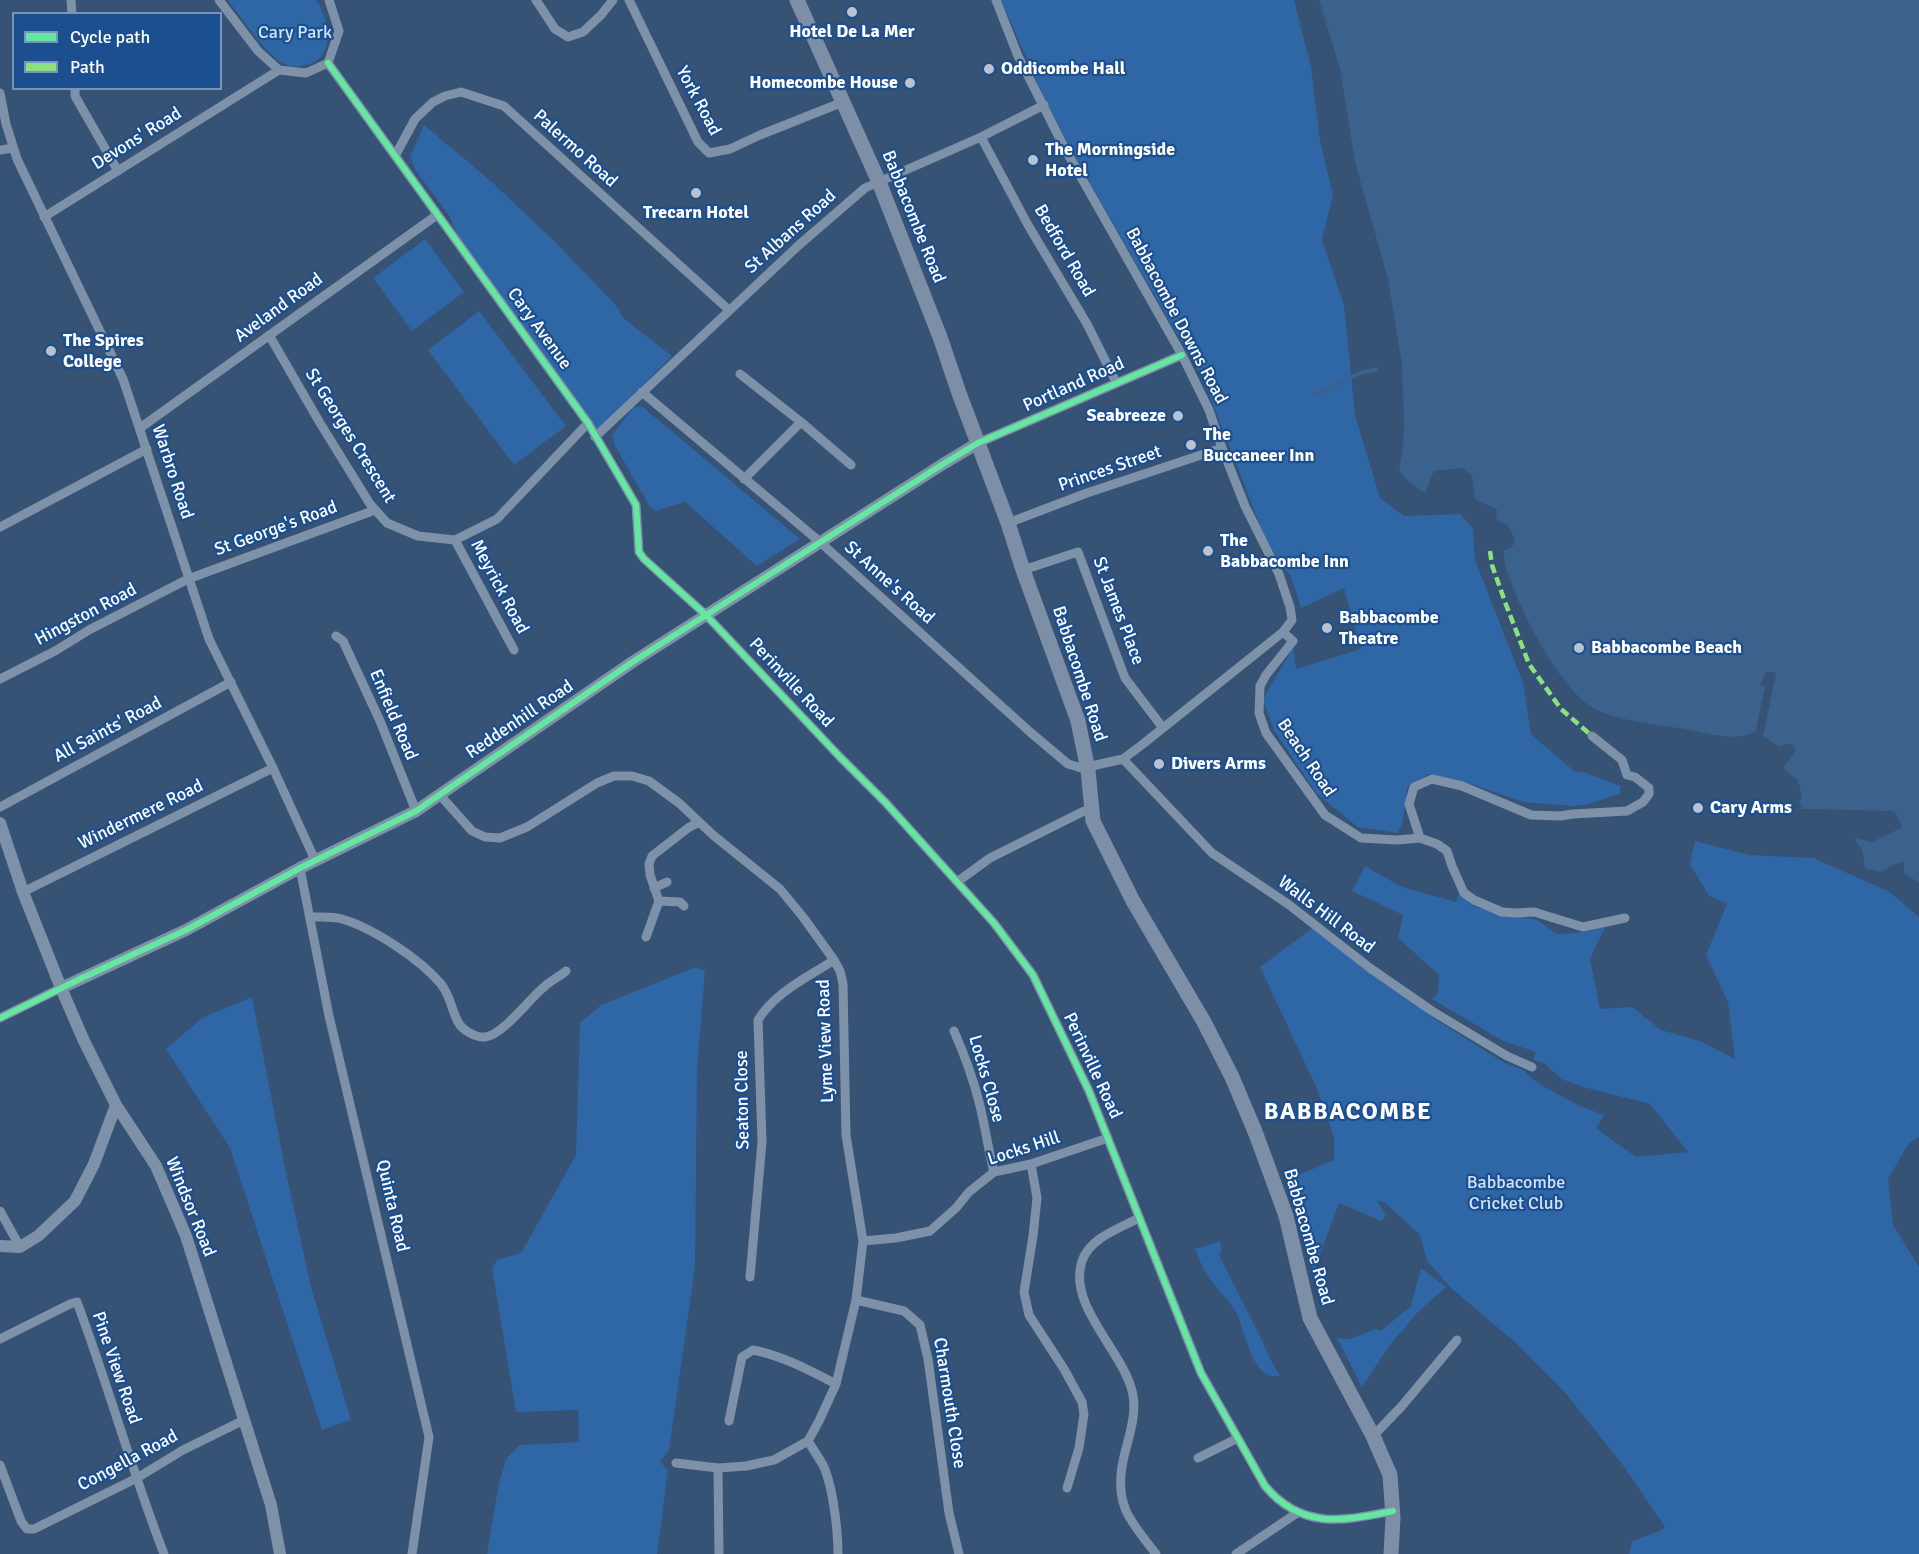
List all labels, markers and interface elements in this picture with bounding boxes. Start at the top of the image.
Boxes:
marker: Hotel De La Mer [845,5,859,19]
legend [12,12,222,90]
place label: Hotel De La Mer [789,21,915,43]
park label: Cary Park [258,22,332,44]
text: Cycle path [70,26,150,48]
text: Path [70,56,105,78]
place label: Oddicombe Hall [1001,58,1125,80]
marker: Oddicombe Hall [982,62,996,76]
street label: York Road [671,63,725,139]
place label: Homecombe House [749,72,898,94]
marker: Homecombe House [903,76,917,90]
street label: Devons' Road [88,103,186,175]
street label: Palermo Road [528,106,622,192]
place label: The Morningside Hotel [1045,139,1175,182]
street label: Babbacombe Road [877,148,949,286]
marker: The Morningside Hotel [1026,153,1040,167]
street label: St Albans Road [741,185,841,279]
marker: Trecarn Hotel [689,186,703,200]
street label: Bedford Road [1029,201,1099,301]
place label: Trecarn Hotel [643,202,749,224]
street label: Babbacombe Downs Road [1120,224,1232,408]
street label: Aveland Road [231,269,327,347]
street label: Cary Avenue [502,284,576,374]
place label: The Spires College [63,330,144,372]
marker: The Spires College [44,344,58,358]
street label: Portland Road [1020,353,1128,417]
street label: St Georges Crescent [300,365,400,507]
place label: Seabreeze [1087,405,1166,427]
marker: Seabreeze [1171,409,1185,423]
street label: Warbro Road [147,422,197,522]
place label: The Buccaneer Inn [1203,424,1314,466]
marker: The Buccaneer Inn [1184,438,1198,452]
street label: Princes Street [1056,441,1164,497]
street label: St George's Road [212,497,340,561]
place label: The Babbacombe Inn [1220,530,1349,572]
street label: Meyrick Road [465,536,533,638]
street label: St Anne's Road [839,537,939,629]
marker: The Babbacombe Inn [1201,544,1215,558]
street label: St James Place [1087,554,1149,668]
street label: Hingston Road [31,579,141,651]
street label: Babbacombe Road [1047,604,1111,744]
place label: Babbacombe Theatre [1339,607,1439,650]
marker: Babbacombe Theatre [1320,621,1334,635]
street label: Perinville Road [744,634,838,732]
place label: Babbacombe Beach [1591,637,1742,659]
marker: Babbacombe Beach [1572,641,1586,655]
street label: Enfield Road [364,666,422,764]
street label: Reddenhill Road [462,676,578,764]
street label: All Saints' Road [50,692,166,768]
street label: Beach Road [1272,715,1340,801]
place label: Divers Arms [1171,753,1266,775]
marker: Divers Arms [1152,757,1166,771]
street label: Windermere Road [75,775,207,855]
place label: Cary Arms [1710,797,1792,819]
marker: Cary Arms [1691,801,1705,815]
street label: Walls Hill Road [1273,872,1379,958]
street label: Lyme View Road [813,979,839,1103]
street label: Perinville Road [1058,1009,1126,1123]
street label: Locks Close [963,1033,1009,1125]
street label: Seaton Close [731,1050,755,1150]
district label: BABBACOMBE [1264,1099,1432,1127]
street label: Locks Hill [985,1127,1063,1171]
street label: Windsor Road [160,1154,220,1260]
street label: Quinta Road [371,1158,413,1254]
street label: Babbacombe Road [1278,1166,1338,1308]
park label: Babbacombe Cricket Club [1467,1172,1565,1214]
street label: Pine View Road [87,1309,145,1427]
street label: Charmouth Close [928,1336,970,1470]
street label: Congella Road [74,1426,182,1496]

